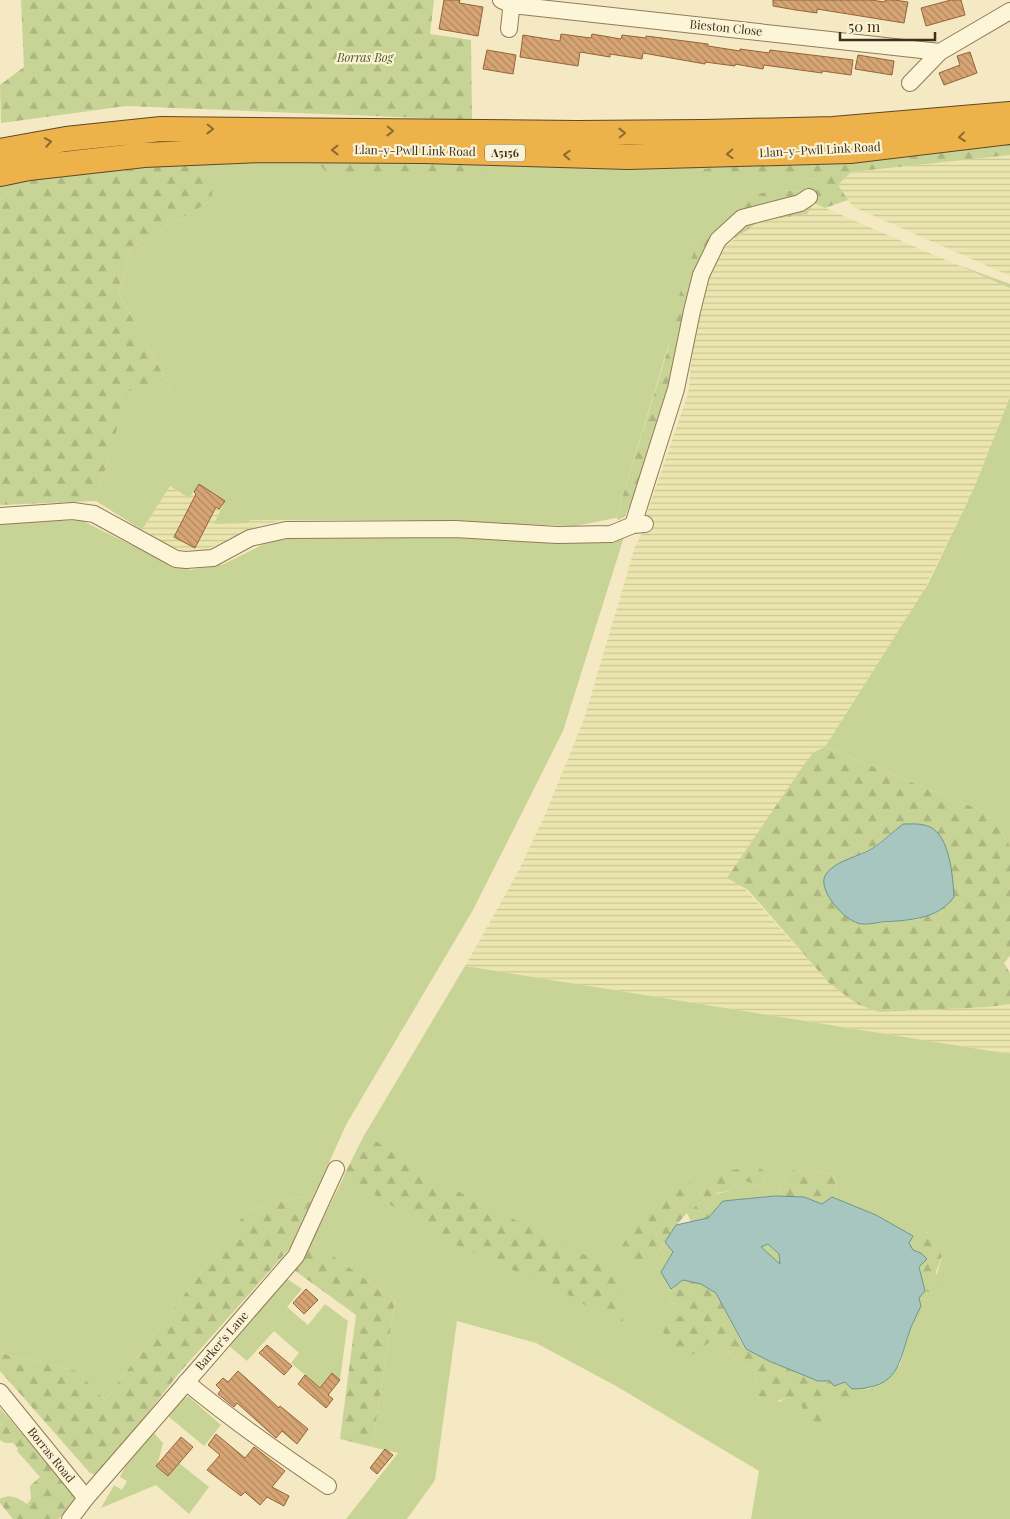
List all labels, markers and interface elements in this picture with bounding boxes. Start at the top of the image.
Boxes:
scale bar [840,10,935,42]
street label: Bieston Close [689,15,763,39]
text: 50 m [848,16,881,36]
park label: Borras Bog [336,49,395,65]
one-way arrow [206,124,214,134]
one-way arrow [386,126,394,136]
one-way arrow [618,128,626,138]
one-way arrow [957,131,965,142]
one-way arrow [44,138,52,148]
street label: Llan-y-Pwll Link Road [759,138,881,160]
street label: Llan-y-Pwll Link Road [354,141,476,159]
road number: A5156 [485,144,525,162]
one-way arrow [331,145,338,155]
one-way arrow [726,149,734,159]
one-way arrow [563,150,571,160]
street label: Barker's Lane [191,1308,251,1373]
street label: Borras Road [25,1424,79,1485]

